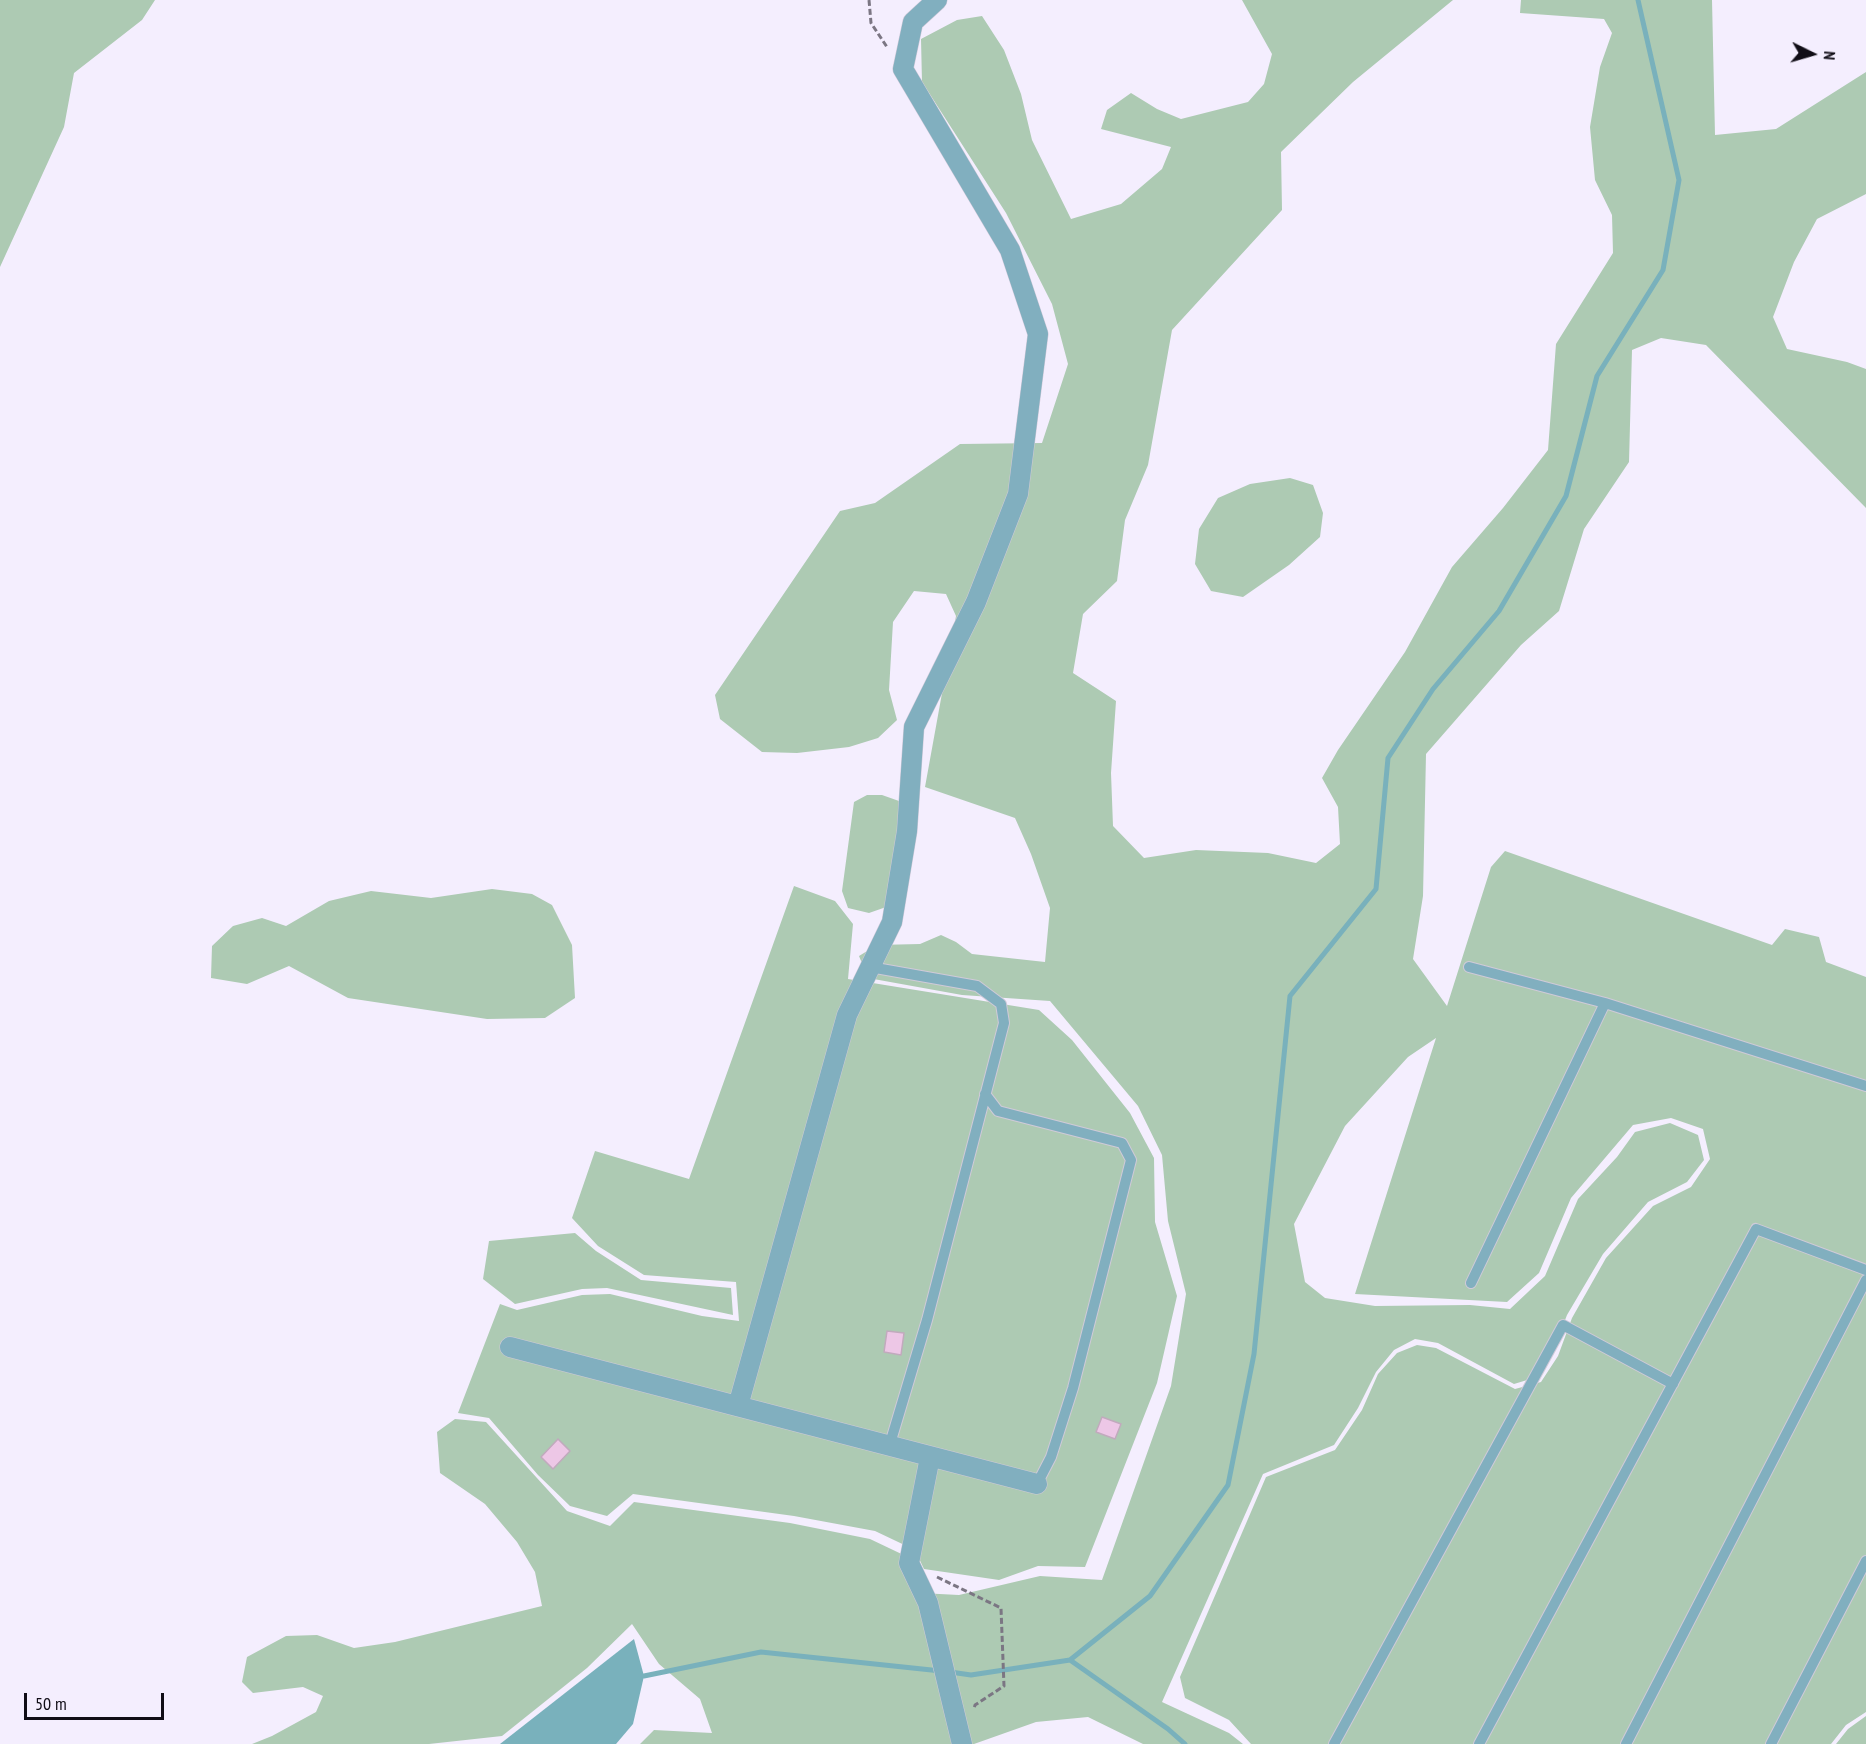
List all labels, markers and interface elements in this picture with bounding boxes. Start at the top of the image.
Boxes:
north arrow [1782,24,1842,84]
text: N [1820,50,1840,61]
scale bar [27,1681,166,1719]
text: 50 m [35,1692,67,1715]

